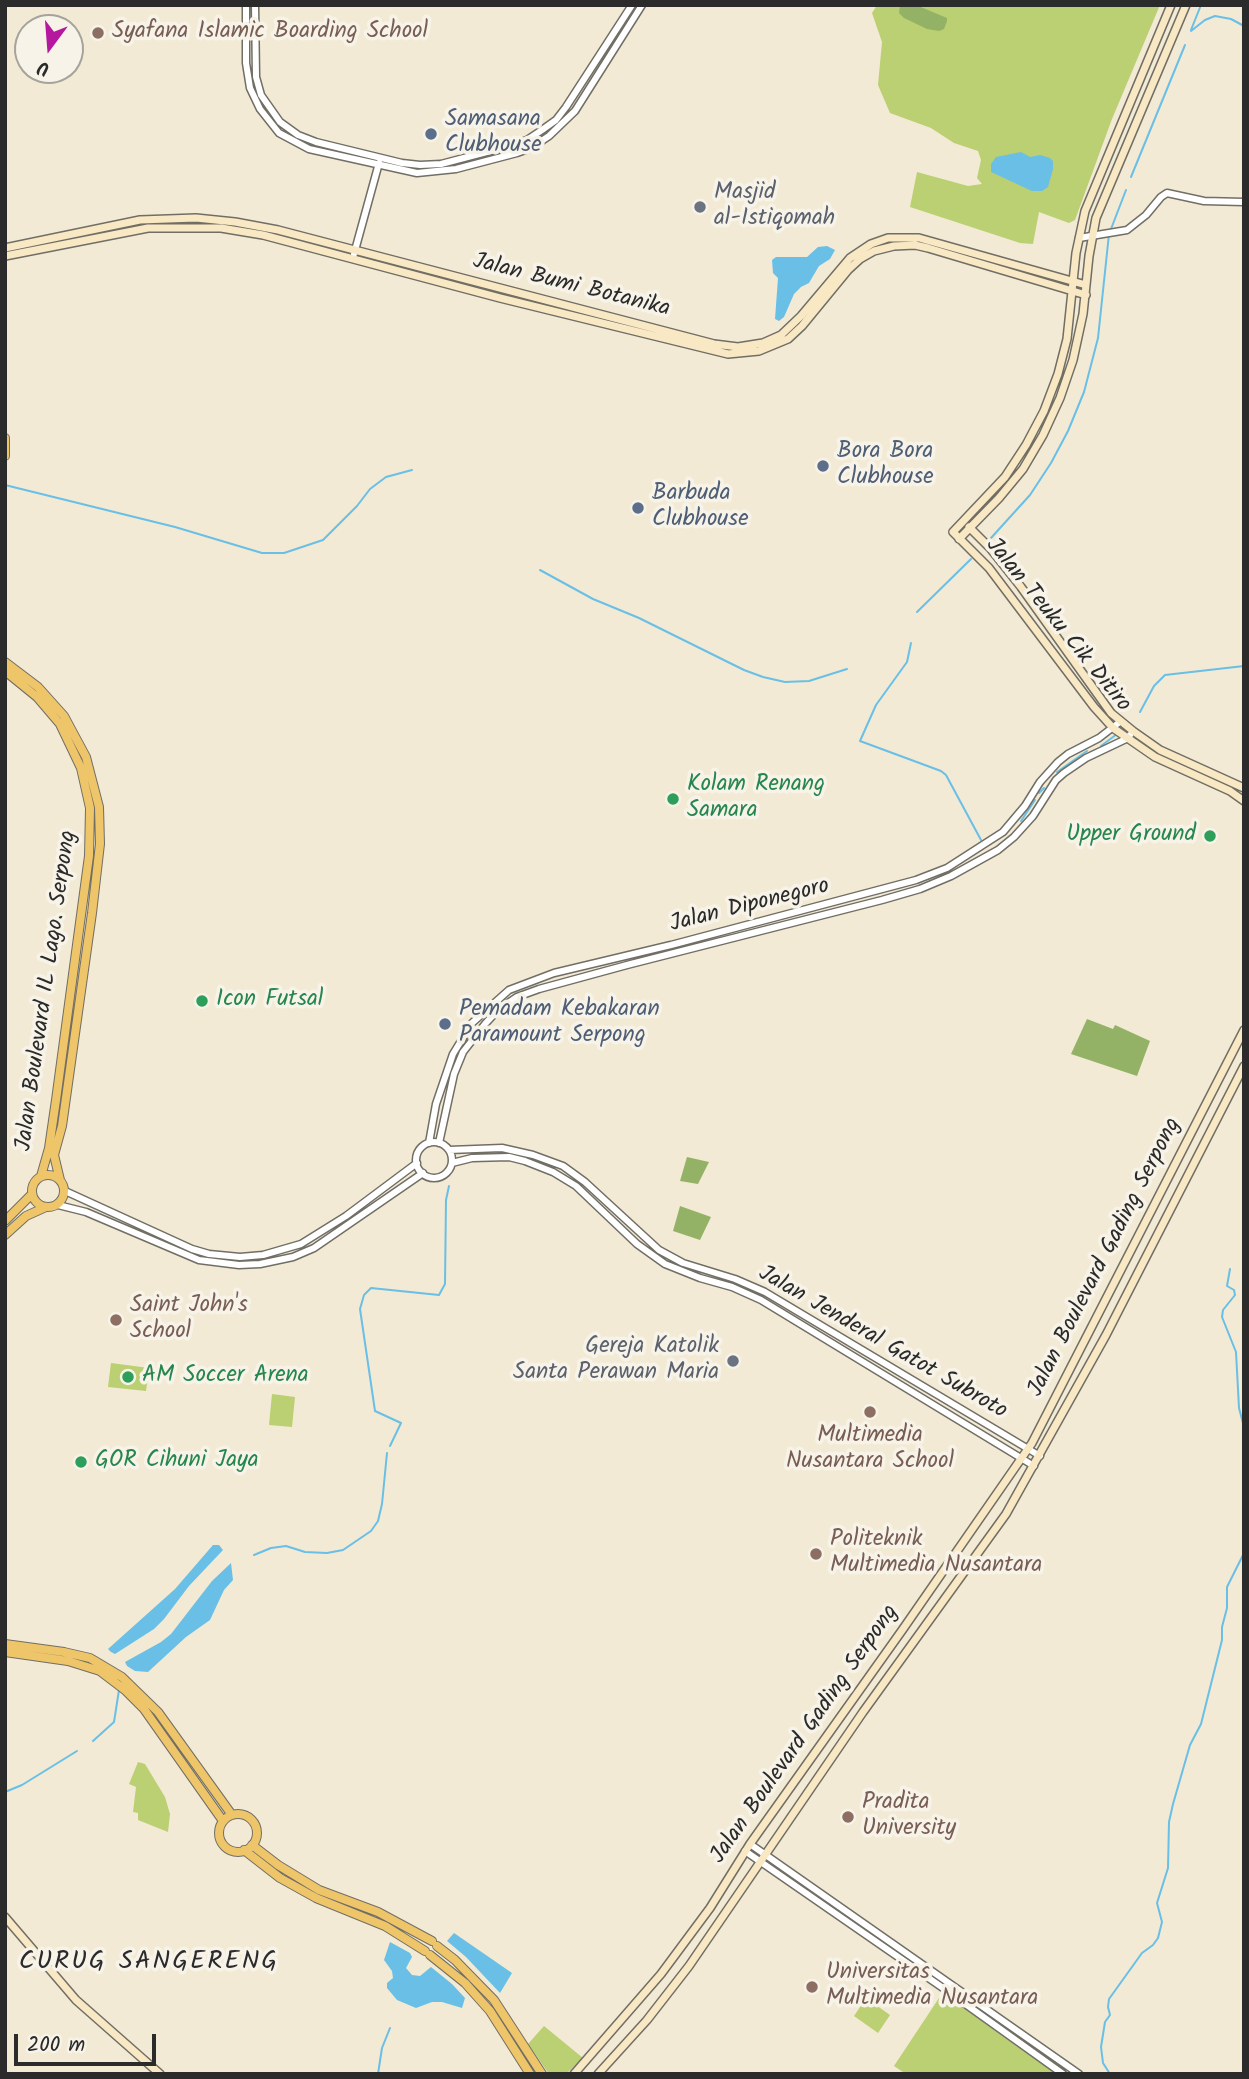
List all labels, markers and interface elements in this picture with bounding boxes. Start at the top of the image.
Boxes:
north arrow [14,14,84,84]
place label: Syafana Islamic Boarding School [112,19,428,47]
marker: Syafana Islamic Boarding School [90,25,106,41]
text: U [34,51,53,83]
place label: Samasana Clubhouse [445,107,542,161]
marker: Samasana Clubhouse [423,126,439,142]
place label: Masjid al-Istiqomah [714,180,835,234]
marker: Masjid al-Istiqomah [692,199,708,215]
street label: Jalan Bumi Botanika [470,249,672,325]
place label: Bora Bora Clubhouse [837,439,934,493]
marker: Bora Bora Clubhouse [815,458,831,474]
place label: Barbuda Clubhouse [652,481,749,535]
marker: Barbuda Clubhouse [630,500,646,516]
street label: Jalan Teuku Cik Ditiro [978,533,1136,719]
place label: Kolam Renang Samara [687,772,825,826]
marker: Kolam Renang Samara [665,791,681,807]
place label: Upper Ground [1066,822,1196,850]
marker: Upper Ground [1202,828,1218,844]
street label: Jalan Boulevard IL Lago. Serpong [12,829,84,1153]
street label: Jalan Diponegoro [668,874,832,940]
place label: Icon Futsal [216,987,323,1015]
marker: Icon Futsal [194,993,210,1009]
place label: Pemadam Kebakaran Paramount Serpong [459,997,660,1051]
marker: Pemadam Kebakaran Paramount Serpong [437,1016,453,1032]
street label: Jalan Boulevard Gading Serpong [1023,1114,1189,1402]
street label: Jalan Jenderal Gatot Subroto [753,1261,1011,1427]
place label: Saint John's School [130,1293,248,1347]
marker: Saint John's School [108,1312,124,1328]
place label: Gereja Katolik Santa Perawan Maria [513,1334,719,1388]
marker: Gereja Katolik Santa Perawan Maria [725,1353,741,1369]
place label: AM Soccer Arena [142,1363,309,1391]
marker: AM Soccer Arena [120,1369,136,1385]
marker: Multimedia Nusantara School [862,1404,878,1420]
place label: Multimedia Nusantara School [786,1423,954,1477]
place label: GOR Cihuni Jaya [95,1448,259,1476]
marker: GOR Cihuni Jaya [73,1454,89,1470]
place label: Politeknik Multimedia Nusantara [830,1527,1042,1581]
marker: Politeknik Multimedia Nusantara [808,1546,824,1562]
street label: Jalan Boulevard Gading Serpong [706,1600,906,1870]
place label: Pradita University [862,1790,956,1844]
marker: Pradita University [840,1809,856,1825]
district label: CURUG SANGERENG [21,1948,277,1980]
place label: Universitas Multimedia Nusantara [826,1960,1038,2014]
marker: Universitas Multimedia Nusantara [804,1979,820,1995]
scale bar [18,2020,159,2064]
text: 200 m [27,2029,85,2062]

